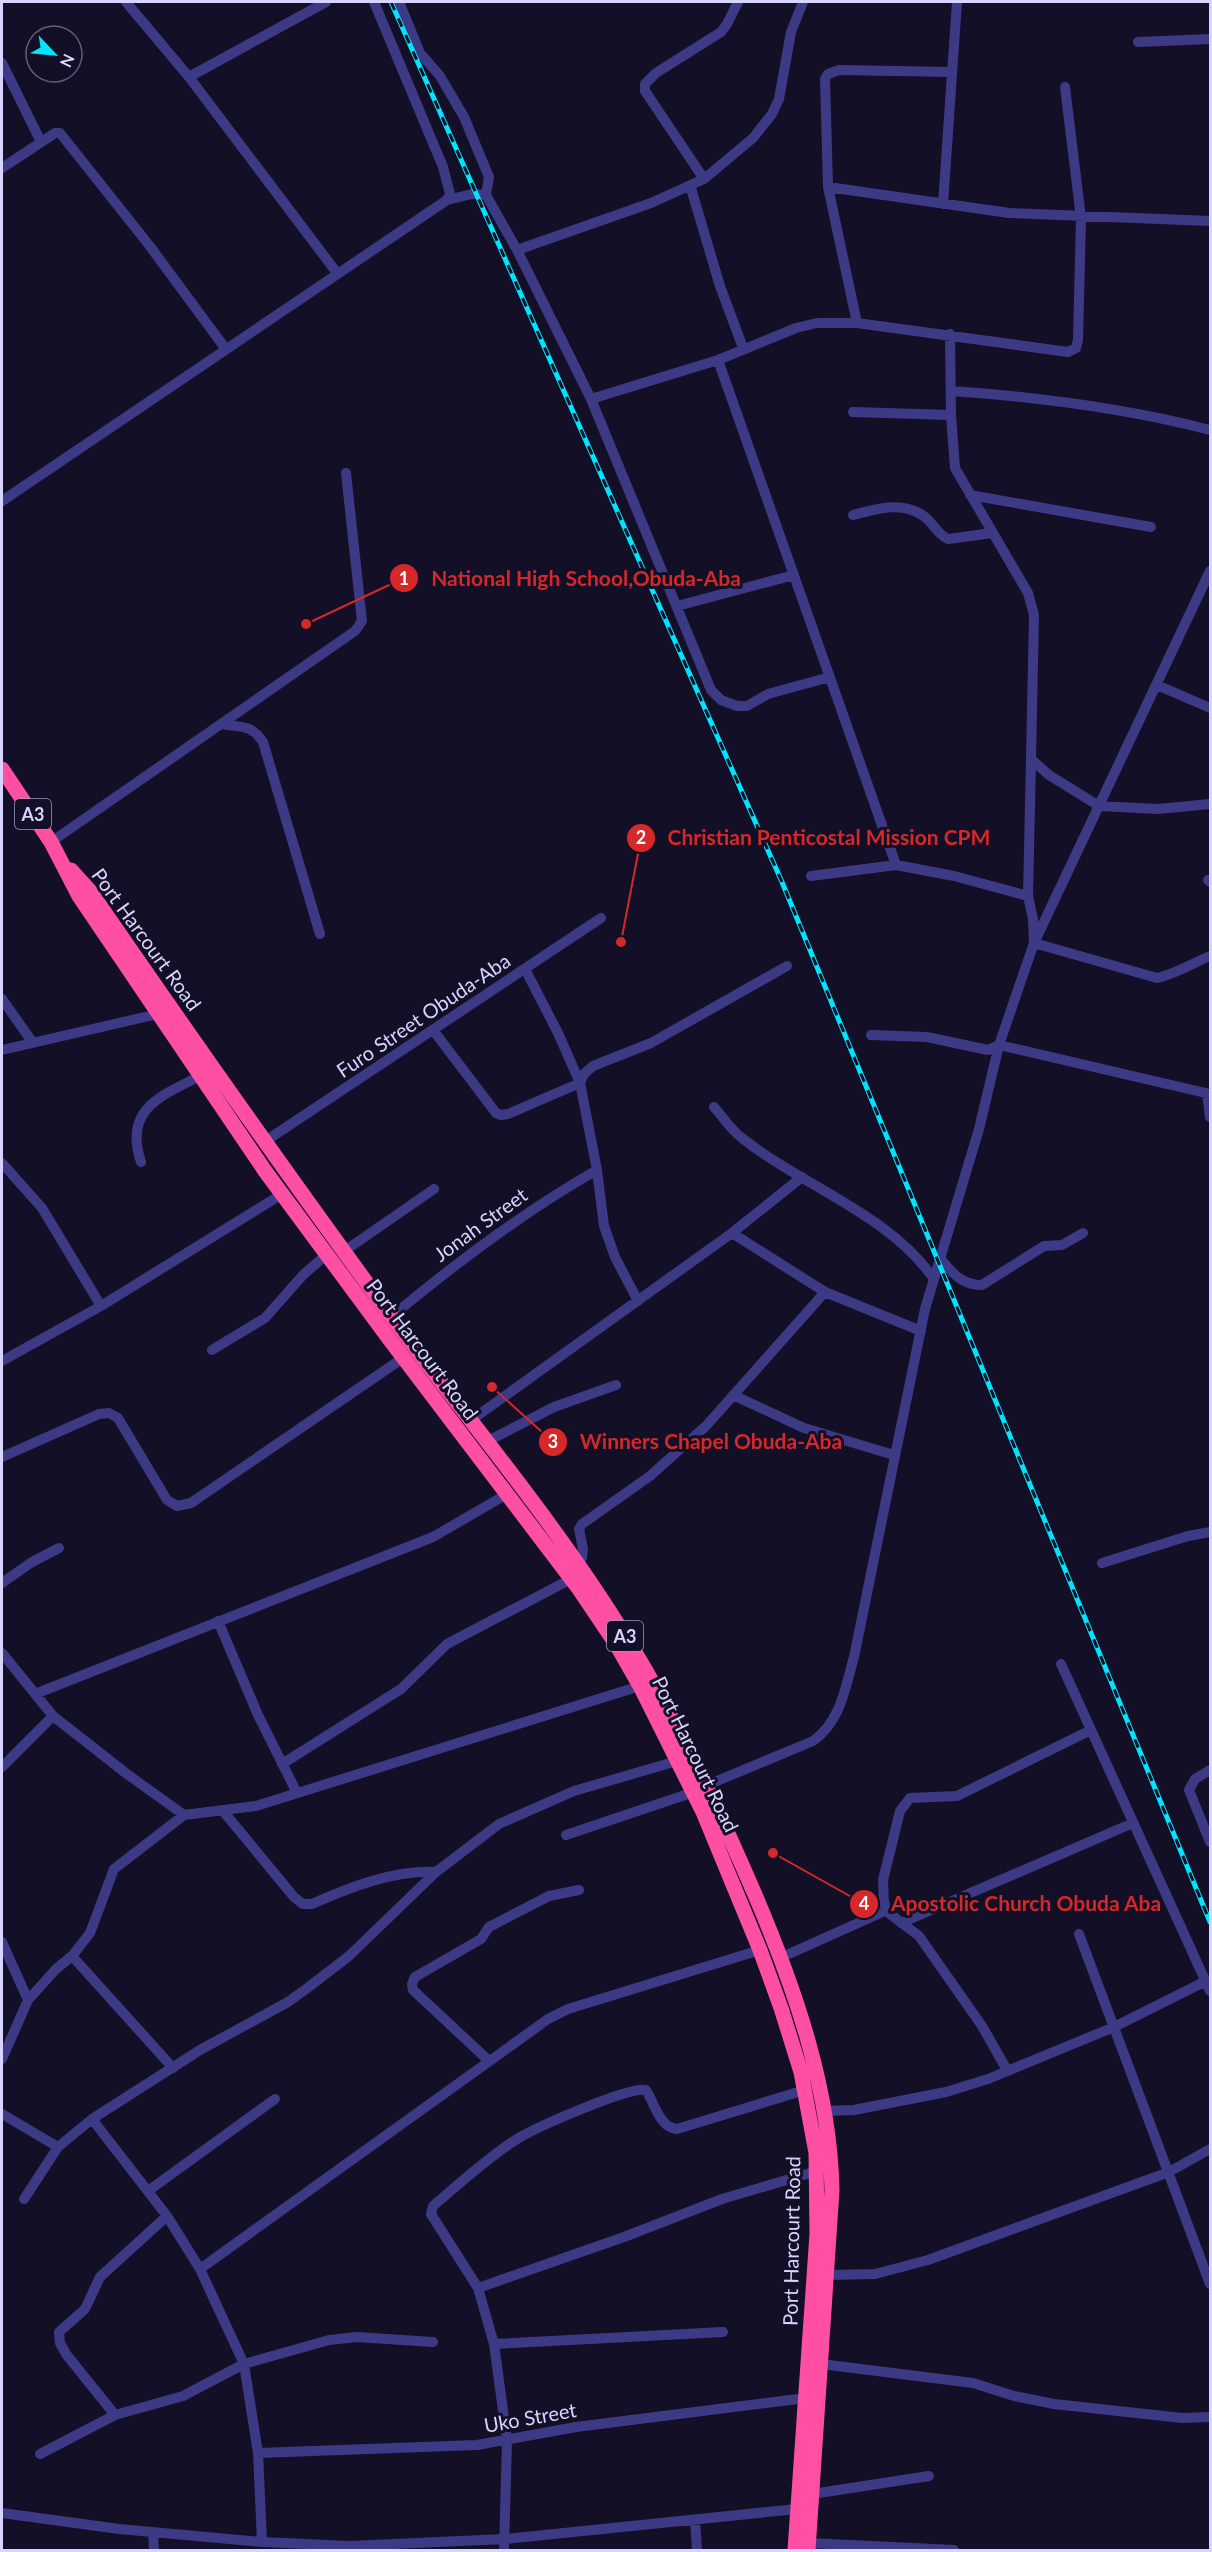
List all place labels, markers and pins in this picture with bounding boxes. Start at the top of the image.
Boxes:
callout: National High School,Obuda-Aba [389,559,753,598]
callout: Christian Penticostal Mission CPM [626,818,1002,857]
callout: Winners Chapel Obuda-Aba [538,1422,854,1461]
callout: Apostolic Church Obuda Aba [849,1884,1174,1923]

